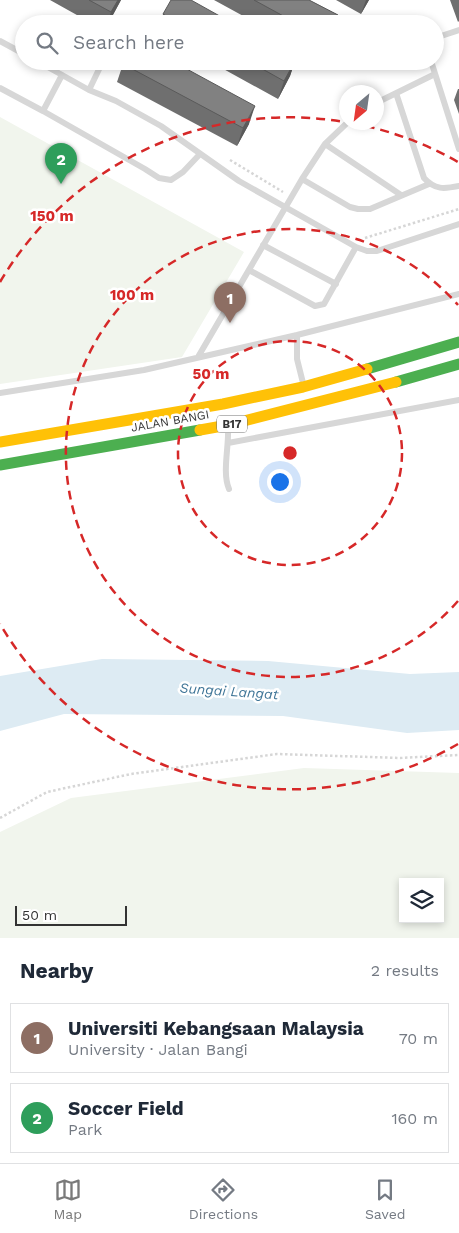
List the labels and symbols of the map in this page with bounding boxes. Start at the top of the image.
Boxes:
north arrow [339,85,384,130]
pin: 2 [45,143,77,184]
text: 150 m [30,207,74,225]
pin: 1 [214,282,246,323]
text: 100 m [110,286,154,304]
text: 50 m [193,365,229,383]
street label: JALAN BANGI [130,407,210,435]
road number: B17 [217,416,247,432]
centre of rings [281,444,299,462]
your location [267,469,293,495]
water label: Sungai Langat [179,680,279,702]
scale bar [15,903,128,926]

